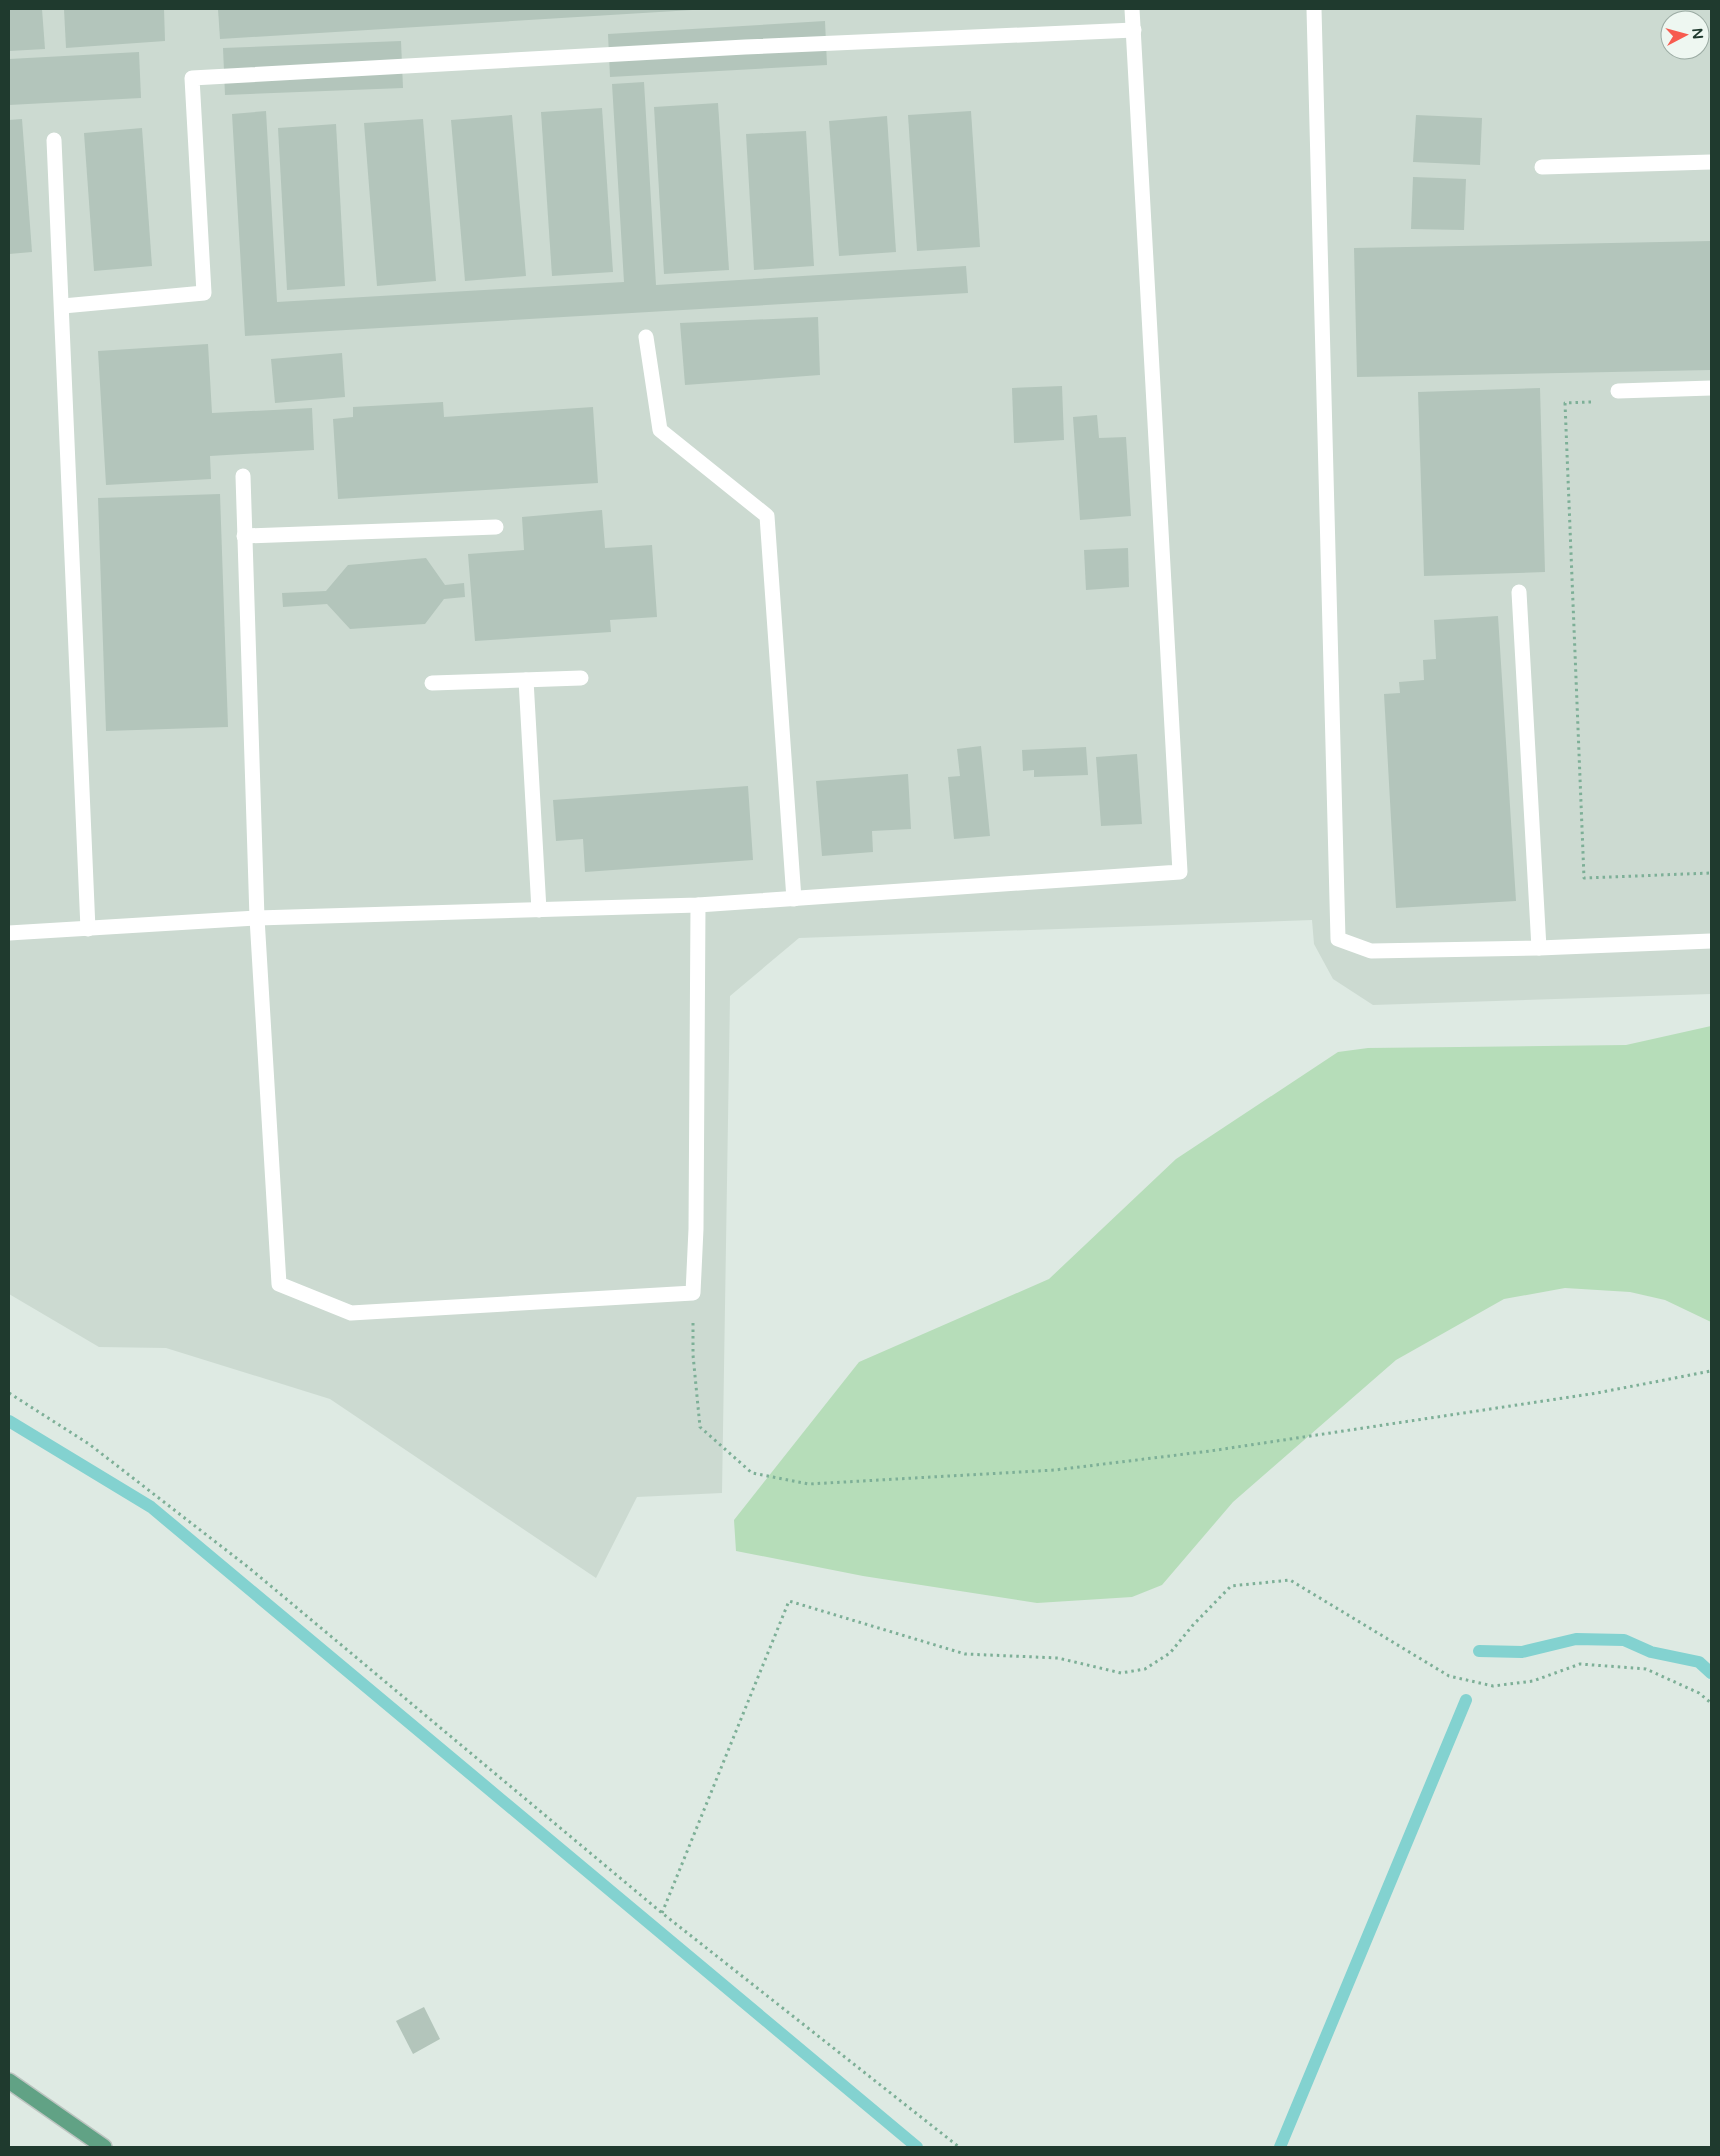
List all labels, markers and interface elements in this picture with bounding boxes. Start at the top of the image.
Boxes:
north arrow [1660,10,1710,60]
text: N [1688,27,1706,40]

